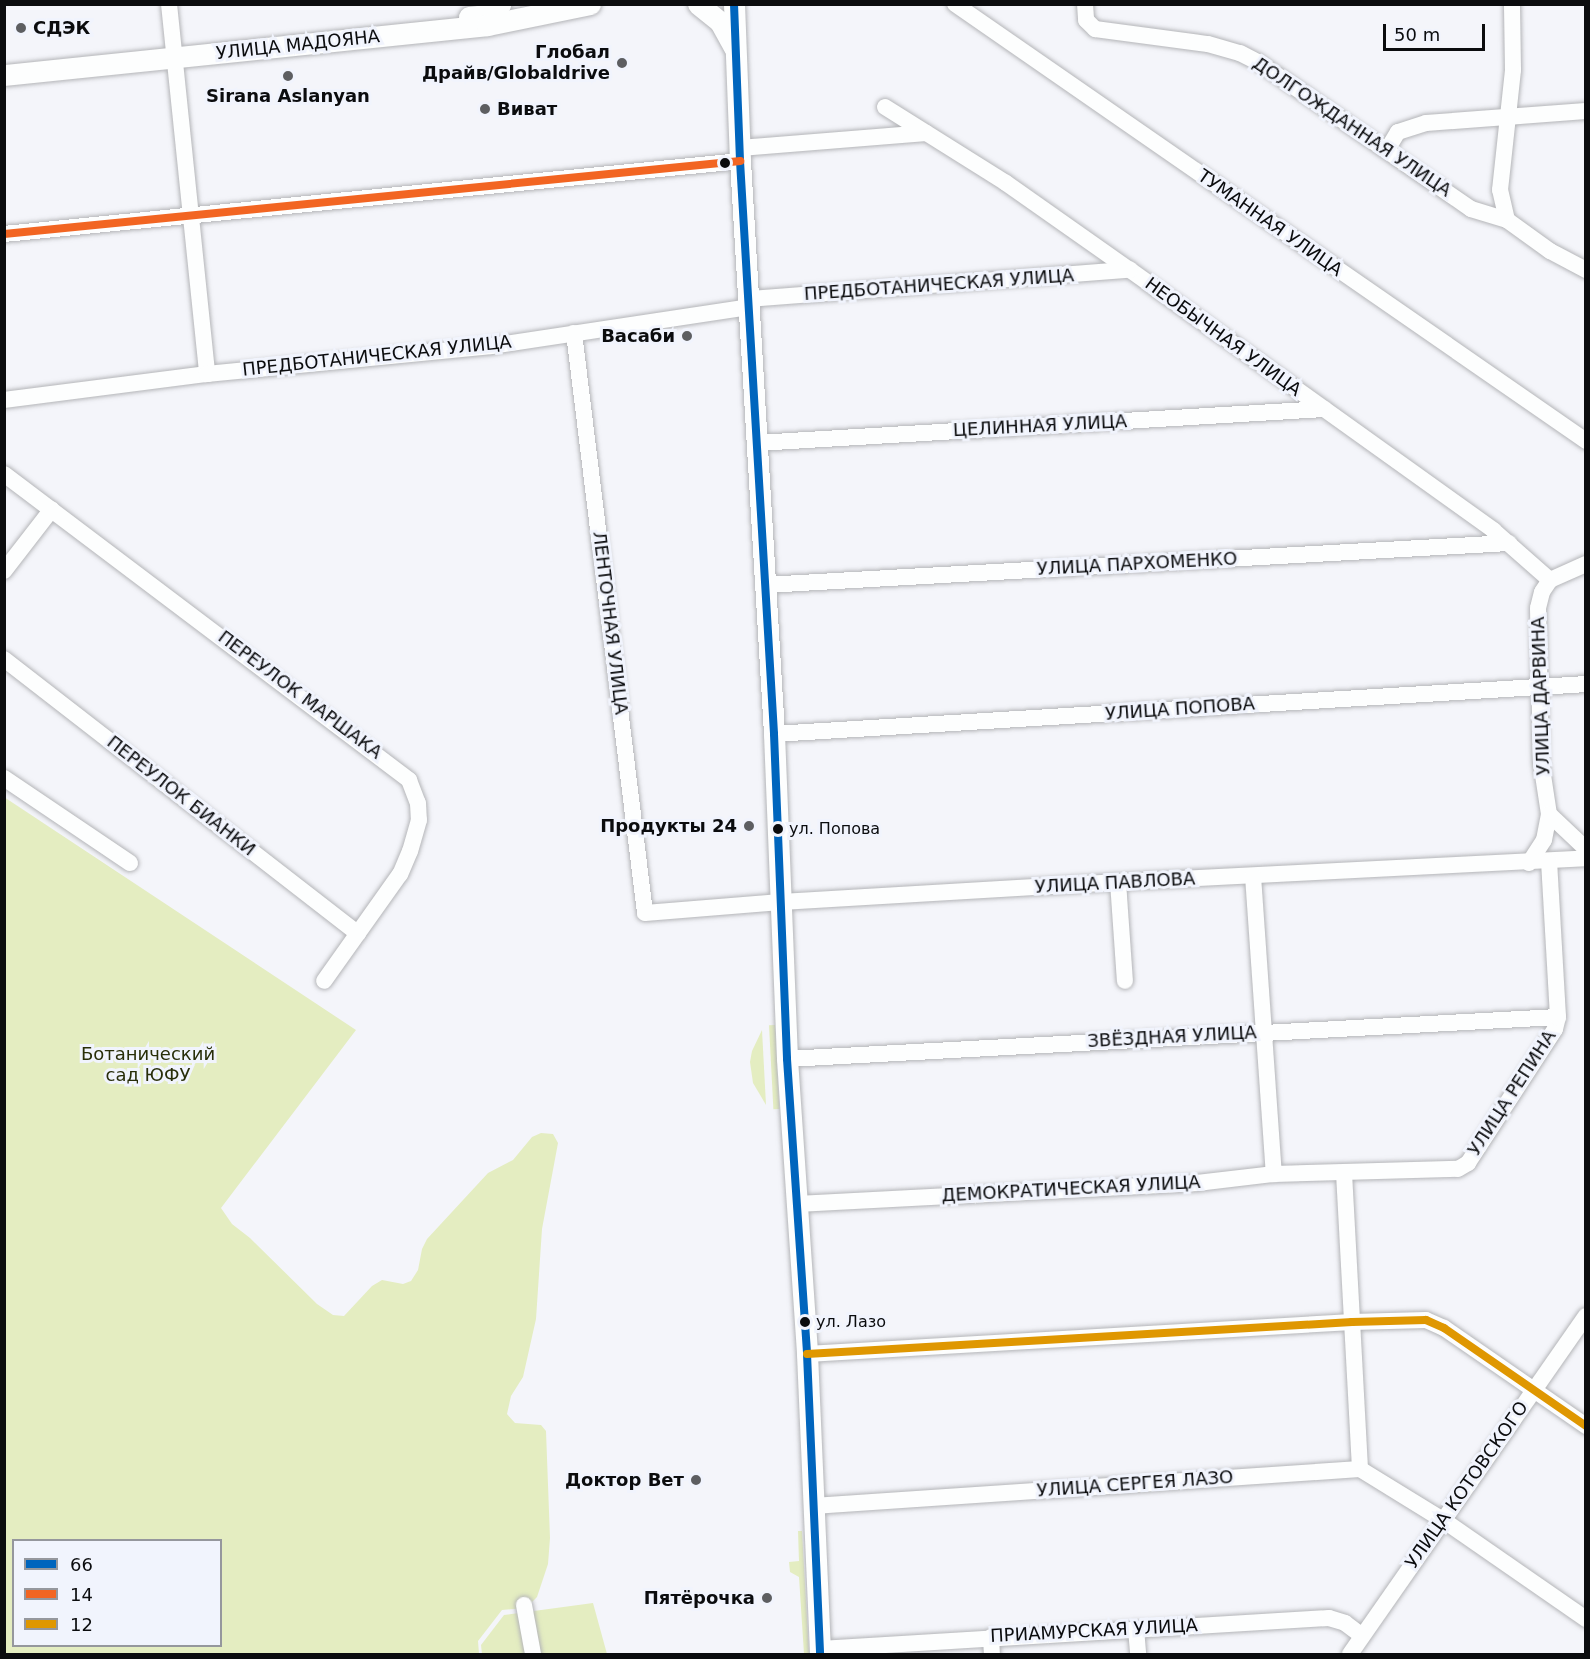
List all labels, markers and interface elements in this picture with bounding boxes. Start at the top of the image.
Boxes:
scale bar [1386,12,1488,50]
place label: СДЭК [33,17,90,39]
marker: СДЭК [14,21,28,35]
text: 50 m [1394,24,1440,45]
street label: УЛИЦА МАДОЯНА [215,26,381,64]
place label: Глобал Драйв/Globaldrive [422,42,610,84]
street label: ДОЛГОЖДАННАЯ УЛИЦА [1249,52,1455,202]
marker: Глобал Драйв/Globaldrive [615,56,629,70]
marker: Sirana Aslanyan [281,69,295,83]
place label: Sirana Aslanyan [206,85,370,107]
place label: Виват [497,98,557,120]
marker: Виват [478,102,492,116]
unlabelled marker [719,157,731,169]
street label: ТУМАННАЯ УЛИЦА [1193,165,1347,281]
street label: ПРЕДБОТАНИЧЕСКАЯ УЛИЦА [803,265,1075,305]
street label: НЕОБЫЧНАЯ УЛИЦА [1141,273,1305,401]
place label: Васаби [601,325,675,347]
marker: Васаби [680,329,694,343]
street label: ПРЕДБОТАНИЧЕСКАЯ УЛИЦА [241,331,513,381]
street label: ЦЕЛИННАЯ УЛИЦА [952,411,1128,441]
street label: ЛЕНТОЧНАЯ УЛИЦА [588,530,632,716]
street label: УЛИЦА ПАРХОМЕНКО [1036,548,1238,580]
street label: УЛИЦА ДАРВИНА [1527,616,1555,776]
street label: ПЕРЕУЛОК МАРШАКА [214,626,386,764]
street label: УЛИЦА ПОПОВА [1104,693,1256,725]
street label: ПЕРЕУЛОК БИАНКИ [103,731,259,861]
place label: Продукты 24 [600,815,737,837]
marker: Продукты 24 [742,819,756,833]
place label: ул. Попова [789,819,880,839]
marker: ул. Попова [772,823,784,835]
street label: УЛИЦА ПАВЛОВА [1034,868,1196,898]
street label: ЗВЁЗДНАЯ УЛИЦА [1087,1022,1257,1052]
street label: УЛИЦА РЕПИНА [1463,1026,1561,1160]
park label: Ботанический сад ЮФУ [81,1044,215,1086]
street label: ДЕМОКРАТИЧЕСКАЯ УЛИЦА [941,1171,1201,1207]
place label: ул. Лазо [816,1312,886,1332]
marker: ул. Лазо [799,1316,811,1328]
street label: УЛИЦА КОТОВСКОГО [1401,1397,1533,1573]
street label: УЛИЦА СЕРГЕЯ ЛАЗО [1036,1466,1234,1502]
place label: Доктор Вет [565,1469,684,1491]
marker: Доктор Вет [689,1473,703,1487]
legend [12,1539,222,1647]
text: 66 [70,1554,93,1575]
text: 14 [70,1584,93,1605]
place label: Пятёрочка [644,1587,755,1609]
marker: Пятёрочка [760,1591,774,1605]
text: 12 [70,1614,93,1635]
street label: ПРИАМУРСКАЯ УЛИЦА [990,1615,1198,1647]

